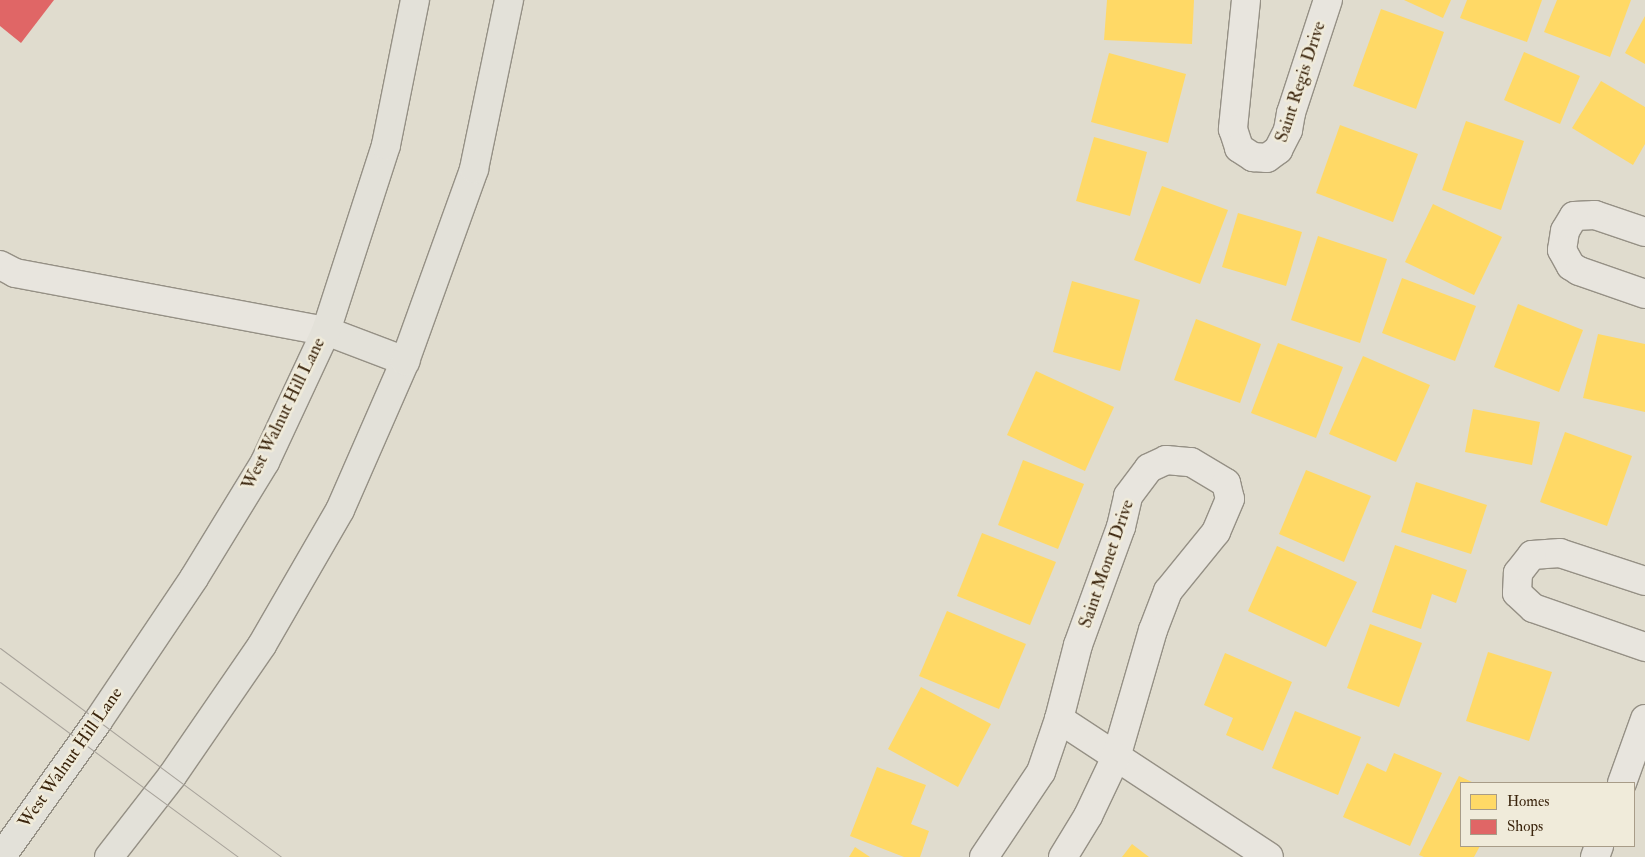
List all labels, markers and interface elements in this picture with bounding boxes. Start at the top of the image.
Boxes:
street label: Saint Regis Drive [1271,19,1331,145]
street label: West Walnut Hill Lane [238,334,330,494]
street label: Saint Monet Drive [1075,497,1139,631]
street label: West Walnut Hill Lane [14,684,128,832]
legend [1460,782,1635,847]
text: Homes [1507,792,1549,811]
text: Shops [1507,817,1543,836]

